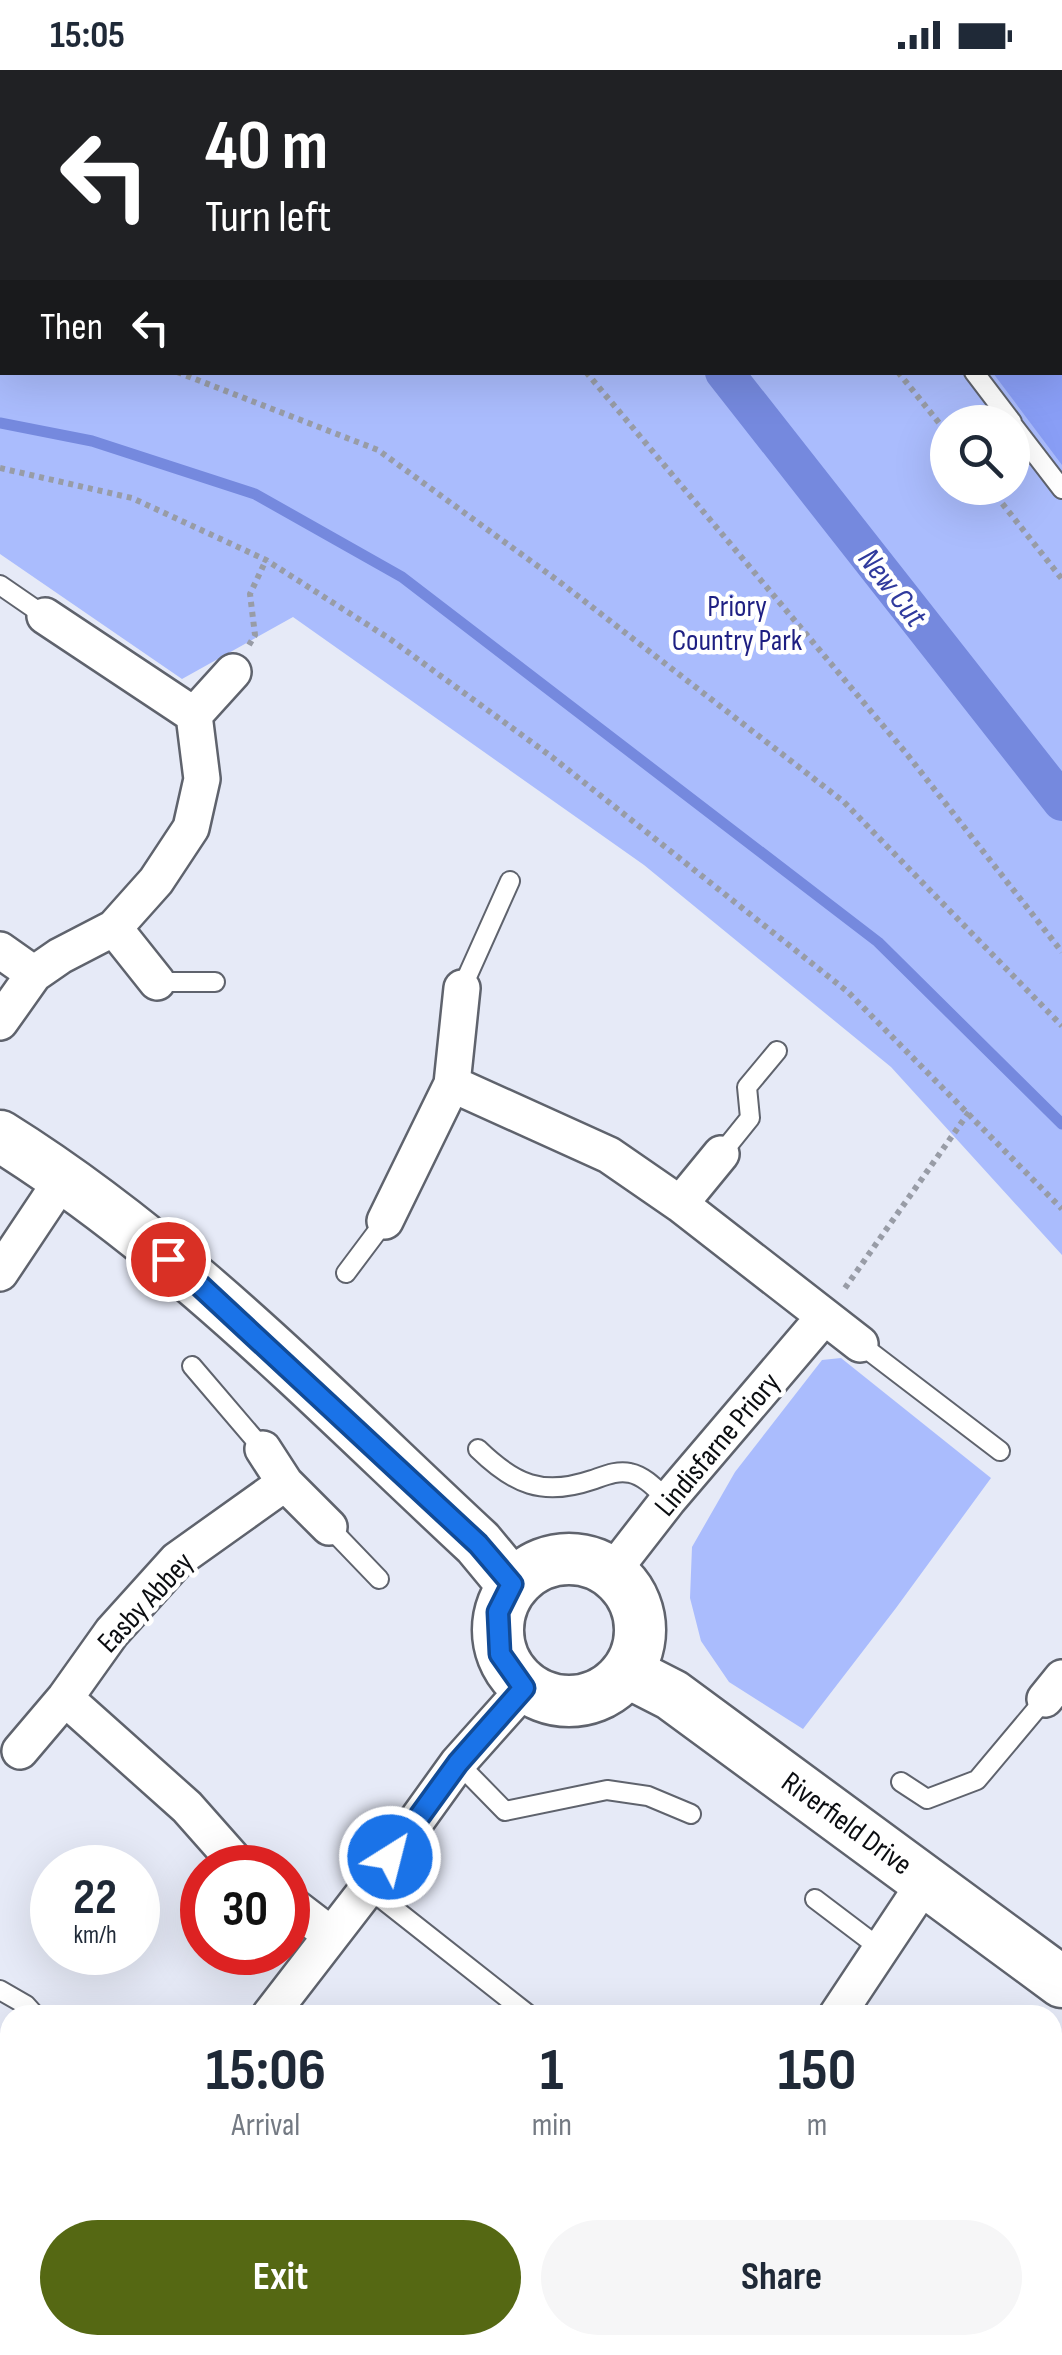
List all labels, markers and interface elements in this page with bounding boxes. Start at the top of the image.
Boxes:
text: 15:05 [50,13,125,58]
text: 40 m [205,105,328,189]
icon: left [40,110,170,240]
text: Turn left [205,190,331,245]
icon: left [123,300,178,355]
text: Then [40,305,103,350]
map controls [930,405,1030,505]
button: search [930,405,1030,505]
water label: New Cut [849,541,935,636]
park label: Priory Country Park [672,589,803,659]
pin [126,1217,211,1302]
icon: arrive [141,1232,196,1287]
street label: Lindisfarne Priory [647,1365,788,1524]
street label: Easby Abbey [90,1545,202,1660]
street label: Riverfield Drive [774,1764,919,1883]
position arrow [338,1805,442,1909]
speed limit sign: 30 [180,1845,310,1975]
text: 22 [73,1868,117,1928]
text: km/h [73,1920,117,1951]
text: 15:06 [206,2035,326,2107]
text: 1 [540,2035,564,2107]
text: 150 [778,2035,856,2107]
text: Arrival [231,2106,300,2145]
text: min [532,2106,572,2145]
text: m [807,2106,827,2145]
button: Exit [40,2220,521,2335]
button: Share [541,2220,1022,2335]

